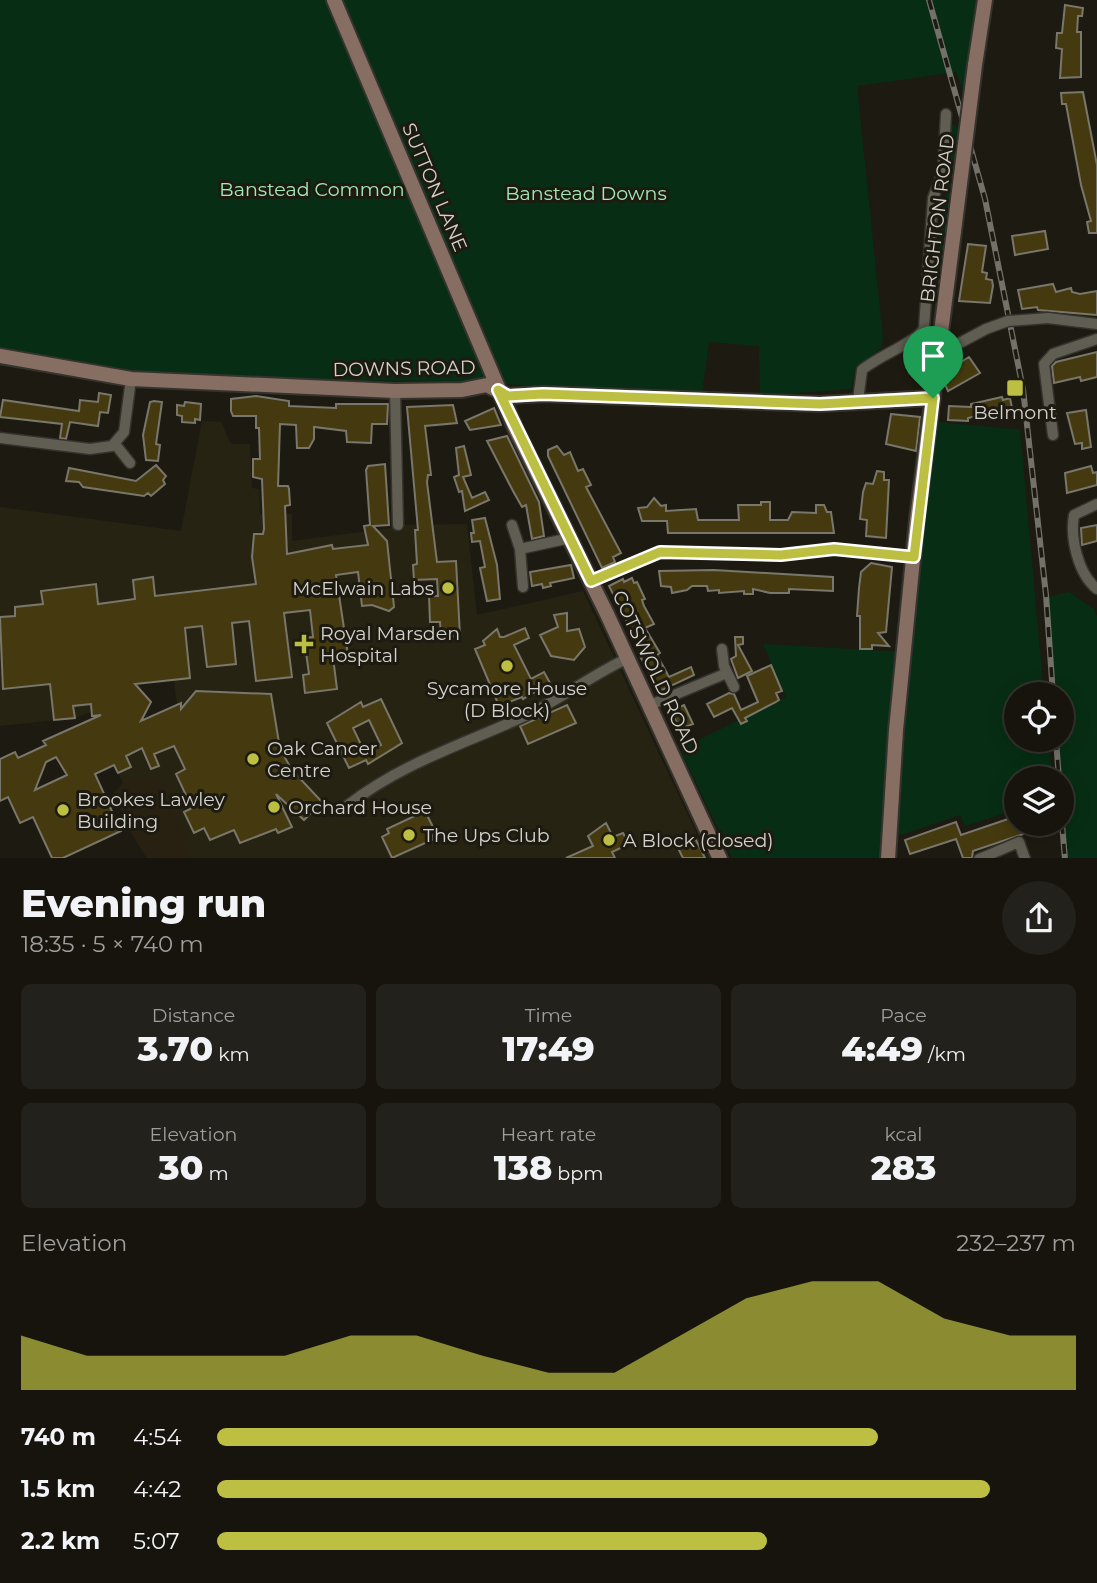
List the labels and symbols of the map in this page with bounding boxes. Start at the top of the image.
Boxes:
street label: SUTTON LANE [397,119,472,255]
street label: BRIGHTON ROAD [916,132,959,304]
park label: Banstead Common [219,178,405,201]
park label: Banstead Downs [505,182,667,205]
pin [903,326,963,398]
street label: DOWNS ROAD [332,356,476,381]
marker: Belmont [1005,378,1025,398]
place label: Belmont [973,401,1057,424]
place label: McElwain Labs [292,577,434,600]
marker: McElwain Labs [440,580,456,596]
street label: COTSWOLD ROAD [607,587,704,758]
place label: Royal Marsden Hospital [320,622,460,667]
marker: Royal Marsden Hospital [294,634,314,654]
marker: Sycamore House (D Block) [499,658,515,674]
place label: Sycamore House (D Block) [427,677,587,722]
place label: Oak Cancer Centre [267,737,378,782]
marker: Oak Cancer Centre [245,751,261,767]
place label: Brookes Lawley Building [77,788,226,833]
place label: Orchard House [288,796,432,819]
marker: Orchard House [266,799,282,815]
marker: Brookes Lawley Building [55,802,71,818]
place label: The Ups Club [423,824,550,847]
marker: The Ups Club [401,827,417,843]
place label: A Block (closed) [623,829,774,852]
marker: A Block (closed) [601,832,617,848]

